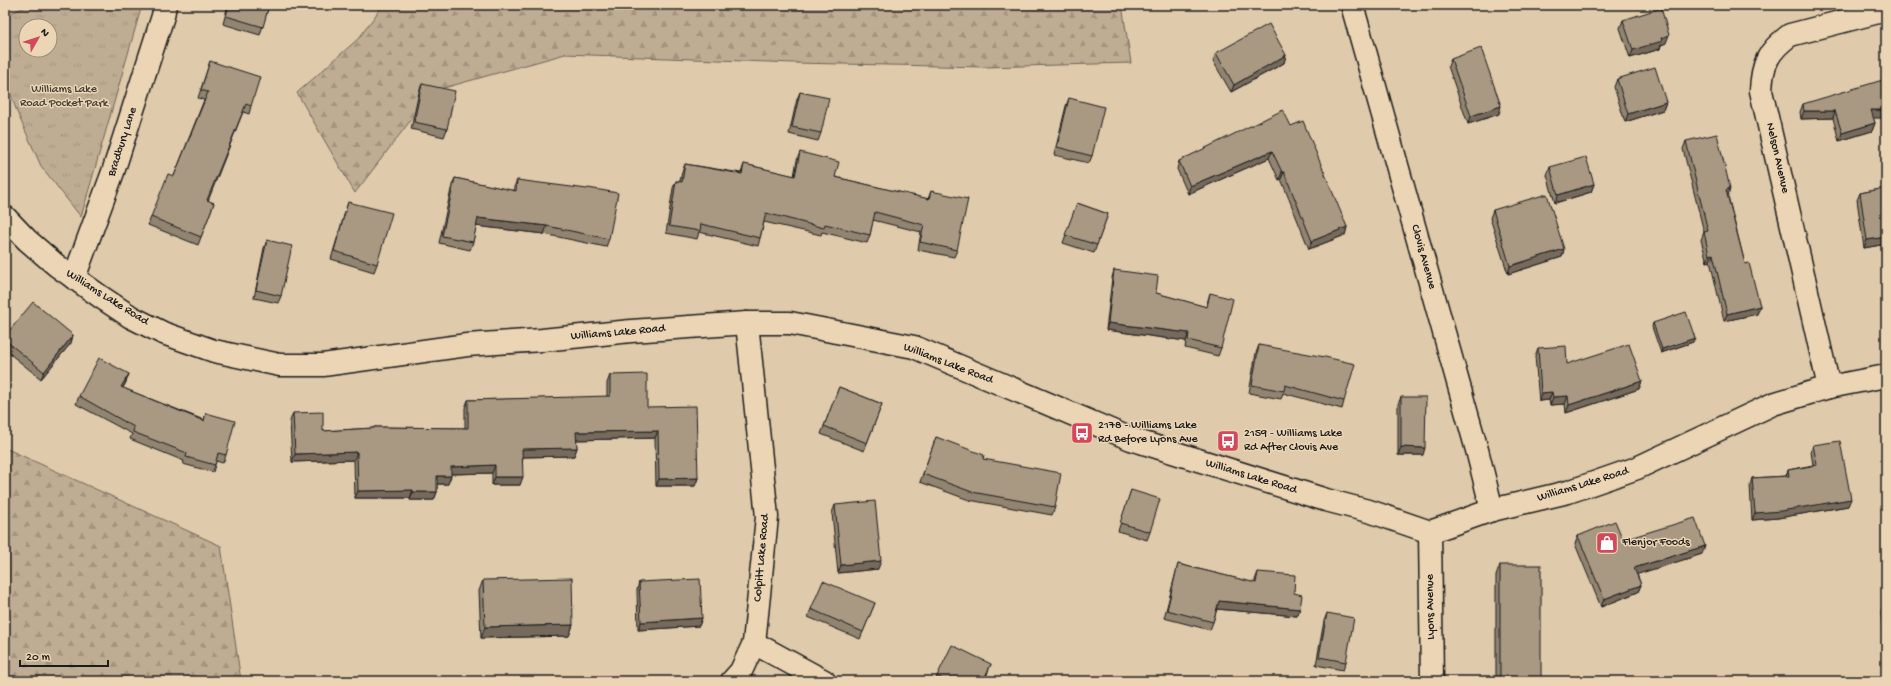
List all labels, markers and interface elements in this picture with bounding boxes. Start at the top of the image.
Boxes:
north arrow [18,18,58,58]
text: N [37,26,51,40]
park label: Williams Lake Road Pocket Park [20,83,110,111]
street label: Bradbury Lane [105,105,141,179]
street label: Nelson Avenue [1762,121,1792,195]
street label: Clovis Avenue [1407,223,1439,292]
street label: Williams Lake Road [63,267,152,330]
street label: Williams Lake Road [570,322,667,344]
street label: Williams Lake Road [901,340,996,388]
place label: 2178 - Williams Lake Rd Before Lyons Ave [1098,419,1199,447]
bus stop icon: 2178 - Williams Lake Rd Before Lyons Ave [1069,420,1095,446]
place label: 2159 - Williams Lake Rd After Clovis Ave [1244,427,1343,455]
bus stop icon: 2159 - Williams Lake Rd After Clovis Ave [1215,428,1241,454]
street label: Williams Lake Road [1204,456,1299,498]
street label: Williams Lake Road [1536,464,1631,506]
street label: Colpitt Lake Road [751,513,773,603]
shop icon: Flenjor Foods [1594,530,1620,556]
place label: Flenjor Foods [1621,536,1690,550]
street label: Lyons Avenue [1423,573,1439,640]
scale bar [20,642,108,668]
text: 20 m [26,651,51,665]

